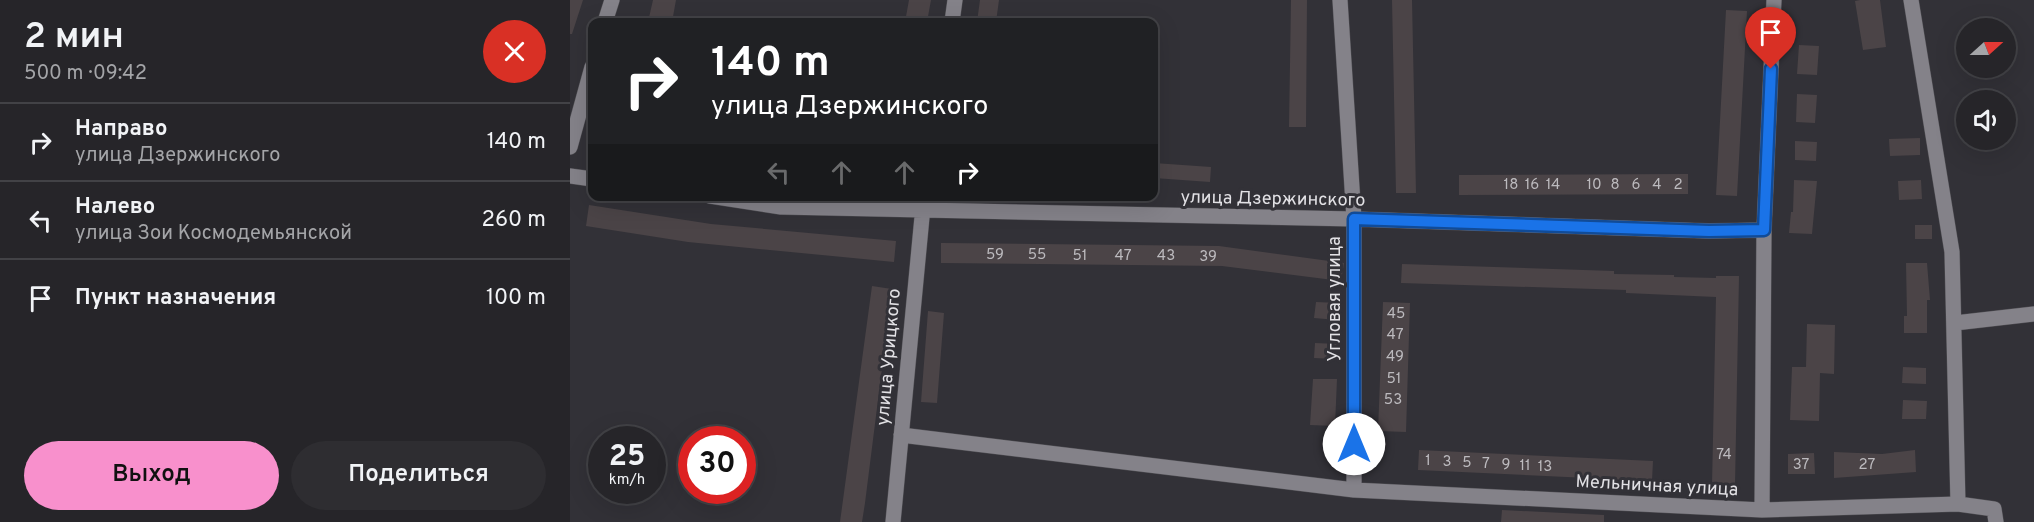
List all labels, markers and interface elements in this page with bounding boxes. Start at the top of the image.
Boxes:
pin [1745,7,1796,69]
text: 2 мин [24,15,124,61]
icon: arrive [1754,16,1787,49]
north arrow [1956,18,2016,78]
map controls [1956,18,2016,150]
button: close [483,20,546,83]
text: 140 m [711,38,830,91]
icon: right [612,42,690,120]
text: 500 m · 09:42 [24,61,147,87]
text: улица Дзержинского [711,90,988,124]
button: sound [1956,90,2016,150]
text: Направо [75,116,167,143]
icon: right [24,126,57,159]
text: 140 m [487,129,546,156]
text: улица Дзержинского [75,143,280,169]
icon: left [762,156,795,189]
icon: ahead [825,156,858,189]
icon: ahead [888,156,921,189]
icon: right [951,156,984,189]
house number: 18 [1504,176,1518,195]
house number: 16 [1525,176,1539,195]
house number: 14 [1546,176,1560,195]
house number: 10 [1586,176,1602,195]
house number: 8 [1610,176,1620,195]
house number: 6 [1632,176,1641,195]
house number: 4 [1652,176,1662,195]
house number: 2 [1673,176,1683,195]
street label: улица Дзержинского [1180,186,1366,213]
text: Налево [75,194,155,221]
icon: left [24,204,57,237]
text: 260 m [481,207,546,234]
text: улица Зои Космодемьянской [75,221,352,247]
street label: Угловая улица [1324,236,1347,362]
house number: 59 [986,246,1004,265]
house number: 55 [1028,246,1046,265]
house number: 51 [1073,247,1087,266]
house number: 47 [1115,247,1132,266]
house number: 43 [1157,247,1175,266]
house number: 39 [1199,248,1217,267]
icon: arrive [24,282,57,315]
text: Пункт назначения [75,285,276,312]
text: 100 m [486,285,546,312]
street label: улица Урицкого [872,288,907,427]
house number: 45 [1387,305,1405,324]
house number: 47 [1387,326,1404,345]
house number: 49 [1386,348,1404,367]
house number: 51 [1387,370,1401,389]
house number: 53 [1384,391,1402,410]
position arrow [1322,412,1386,476]
speed limit sign: 30 [678,426,756,504]
text: 25 [609,439,645,476]
button: Выход [24,441,279,510]
button: Поделиться [291,441,546,510]
house number: 74 [1716,446,1732,465]
house number: 1 [1425,452,1431,471]
house number: 3 [1442,453,1452,472]
house number: 5 [1462,454,1472,473]
house number: 7 [1482,455,1490,474]
house number: 9 [1502,456,1510,475]
house number: 37 [1793,456,1810,475]
house number: 27 [1859,456,1876,475]
house number: 11 [1519,457,1531,476]
house number: 13 [1538,458,1552,477]
text: km/h [609,471,645,490]
street label: Мельничная улица [1575,471,1739,502]

